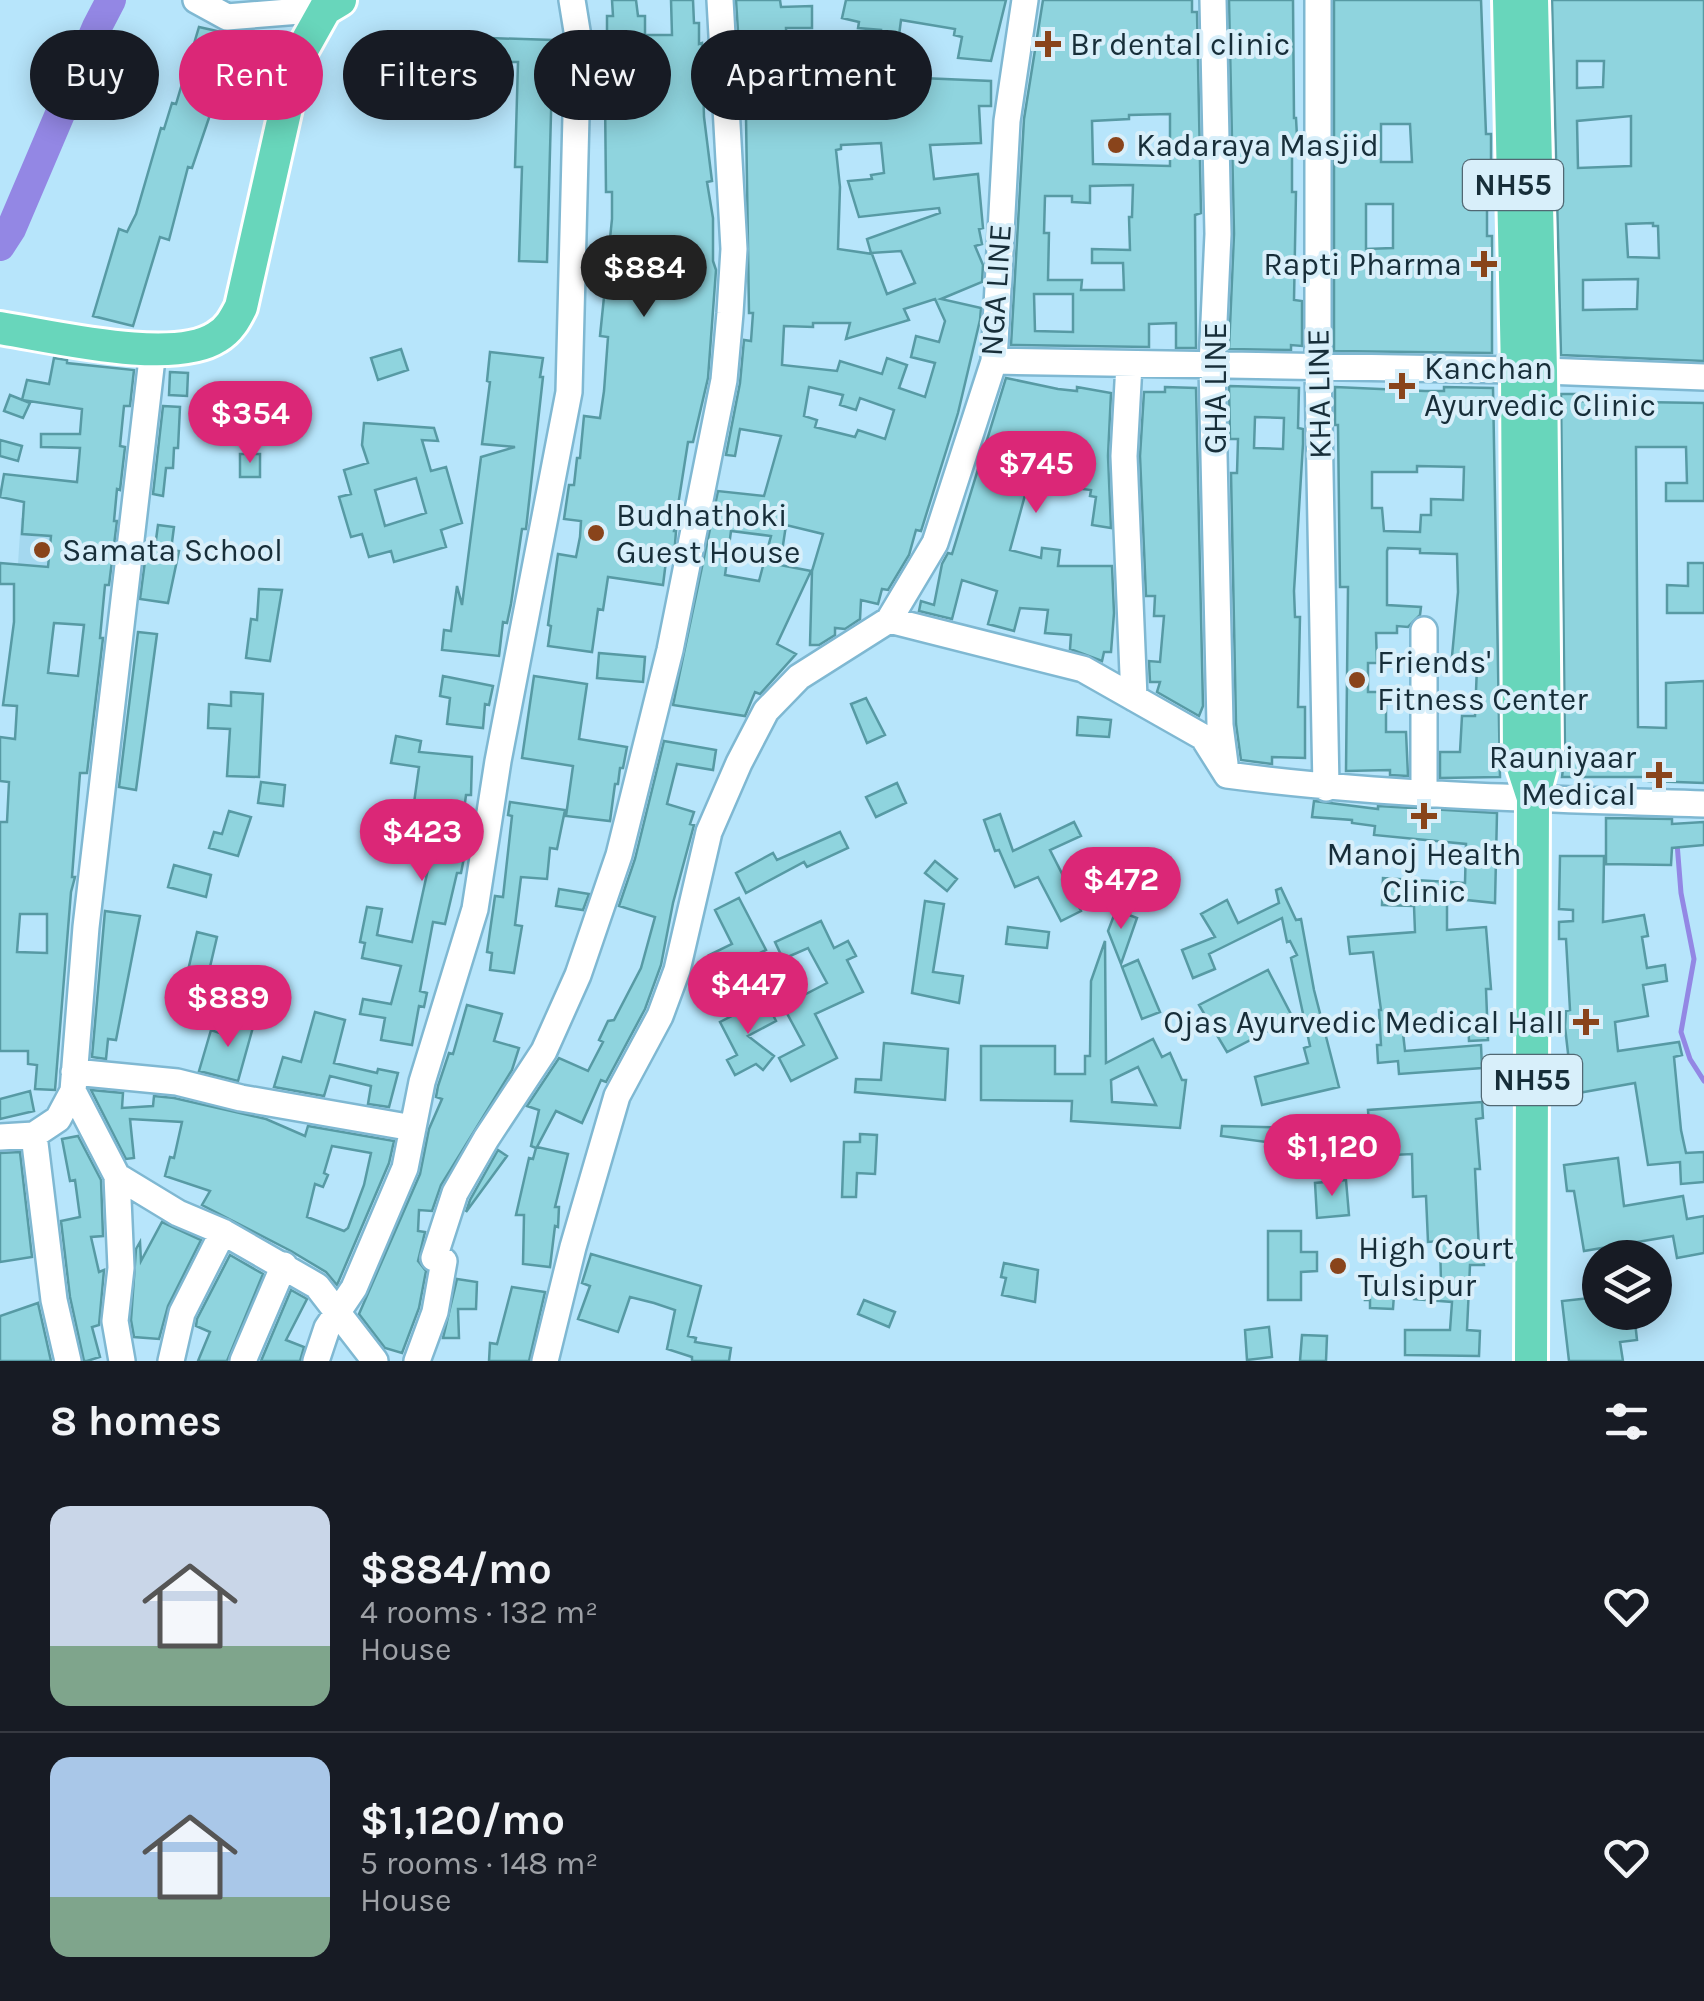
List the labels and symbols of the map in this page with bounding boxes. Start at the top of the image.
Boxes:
place label: Br dental clinic [1070,26,1290,63]
marker: Br dental clinic [1035,31,1061,57]
place label: Kadaraya Masjid [1136,127,1379,164]
marker: Kadaraya Masjid [1105,134,1127,156]
road number: NH55 [1463,160,1563,210]
street label: NGA LINE [973,223,1019,357]
pin: $884 [585,235,703,320]
place label: Rapti Pharma [1263,246,1462,283]
marker: Rapti Pharma [1471,251,1497,277]
street label: GHA LINE [1197,322,1234,454]
street label: KHA LINE [1299,328,1339,460]
place label: Kanchan Ayurvedic Clinic [1424,350,1656,424]
marker: Kanchan Ayurvedic Clinic [1389,373,1415,399]
pin: $354 [191,381,309,466]
pin: $745 [977,431,1095,516]
place label: Budhathoki Guest House [616,497,800,571]
marker: Budhathoki Guest House [585,522,607,544]
place label: Samata School [62,532,283,569]
marker: Samata School [31,539,53,561]
place label: Friends' Fitness Center [1377,644,1588,718]
marker: Friends' Fitness Center [1346,669,1368,691]
place label: Rauniyaar Medical [1489,739,1636,813]
marker: Rauniyaar Medical [1646,762,1672,788]
pin: $423 [363,799,481,884]
marker: Manoj Health Clinic [1411,803,1437,829]
place label: Manoj Health Clinic [1327,836,1521,910]
pin: $472 [1062,847,1180,932]
pin: $447 [689,952,807,1037]
pin: $889 [169,965,287,1050]
place label: Ojas Ayurvedic Medical Hall [1163,1004,1564,1041]
marker: Ojas Ayurvedic Medical Hall [1573,1009,1599,1035]
road number: NH55 [1482,1055,1582,1105]
pin: $1,120 [1251,1114,1413,1199]
place label: High Court Tulsipur [1358,1230,1514,1304]
marker: High Court Tulsipur [1327,1255,1349,1277]

